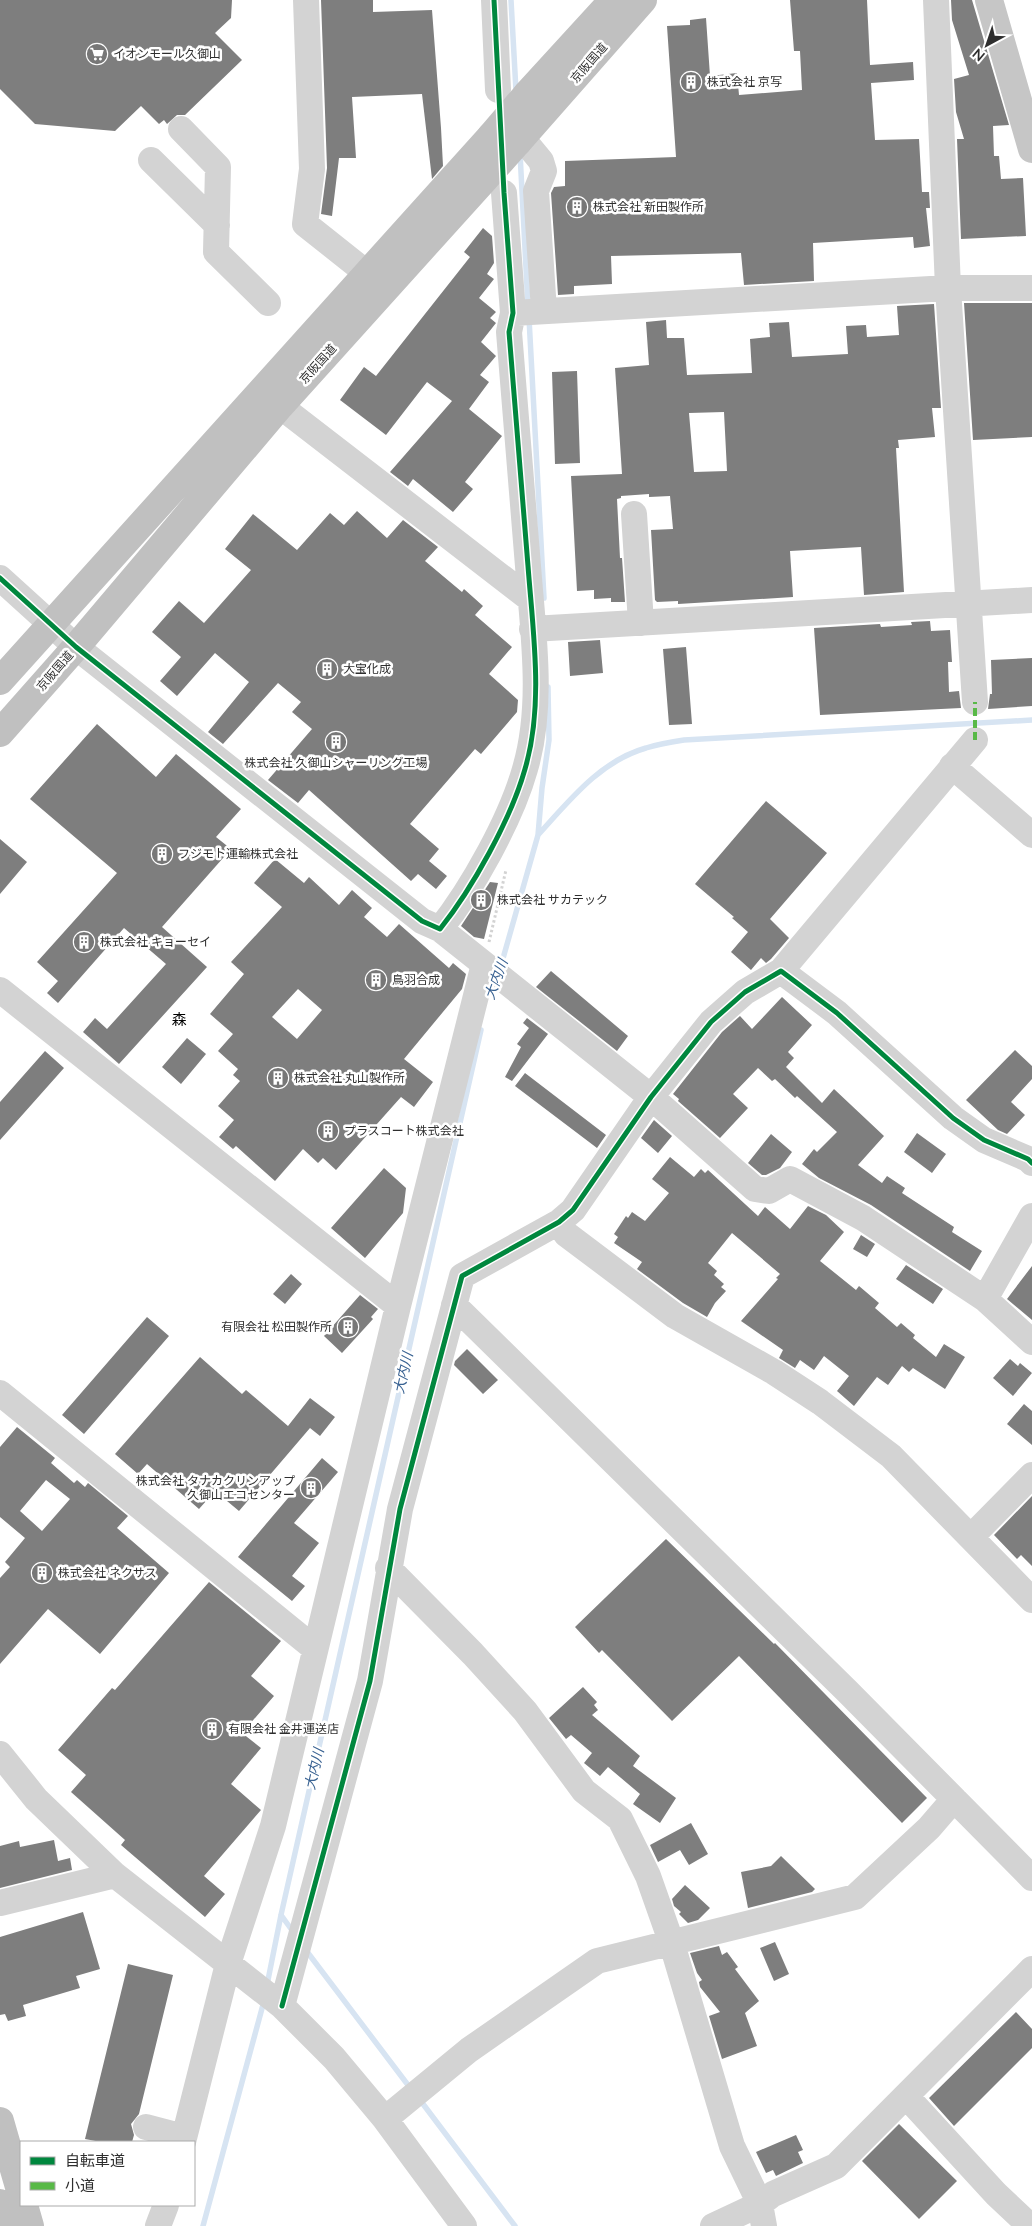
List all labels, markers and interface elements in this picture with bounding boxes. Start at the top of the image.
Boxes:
north arrow [962,20,1012,70]
street label: 京阪国道 [567,40,610,86]
supermarket icon: イオンモール久御山 [85,42,109,66]
text: N [969,45,988,65]
place label: イオンモール久御山 [113,46,221,61]
building icon: 株式会社 京写 [679,70,703,94]
place label: 株式会社 京写 [707,74,782,89]
building icon: 株式会社 新田製作所 [565,195,589,219]
place label: 株式会社 新田製作所 [593,199,704,214]
street label: 京阪国道 [296,341,339,387]
street label: 京阪国道 [33,648,76,694]
building icon: 大宝化成 [315,657,339,681]
place label: 大宝化成 [343,661,391,676]
building icon: 株式会社 久御山シャーリング工場 [324,730,348,754]
place label: 株式会社 久御山シャーリング工場 [244,755,428,770]
building icon: フジモト運輸株式会社 [150,842,174,866]
place label: フジモト運輸株式会社 [178,846,298,861]
building icon: 株式会社 サカテック [469,888,493,912]
place label: 株式会社 サカテック [497,892,608,907]
building icon: 株式会社 キョーセイ [72,930,96,954]
place label: 株式会社 キョーセイ [100,934,211,949]
water label: 大内川 [480,954,511,1001]
building icon: 鳥羽合成 [364,968,388,992]
place label: 鳥羽合成 [392,972,440,987]
district label: 森 [171,1010,187,1028]
building icon: 株式会社 丸山製作所 [266,1066,290,1090]
place label: 株式会社 丸山製作所 [294,1070,405,1085]
building icon: プラスコート株式会社 [316,1119,340,1143]
place label: プラスコート株式会社 [344,1123,464,1138]
building icon: 有限会社 松田製作所 [336,1315,360,1339]
place label: 有限会社 松田製作所 [221,1319,332,1334]
water label: 大内川 [390,1349,416,1395]
place label: 株式会社 タナカクリンアップ 久御山エコセンター [136,1473,295,1502]
building icon: 株式会社 タナカクリンアップ 久御山エコセンター [299,1476,323,1500]
building icon: 株式会社 ネクサス [30,1561,54,1585]
place label: 株式会社 ネクサス [58,1565,157,1580]
building icon: 有限会社 金井運送店 [200,1717,224,1741]
place label: 有限会社 金井運送店 [228,1721,339,1736]
water label: 大内川 [301,1745,327,1791]
legend [20,2141,195,2206]
text: 自転車道 [65,2151,125,2169]
text: 小道 [65,2176,95,2194]

